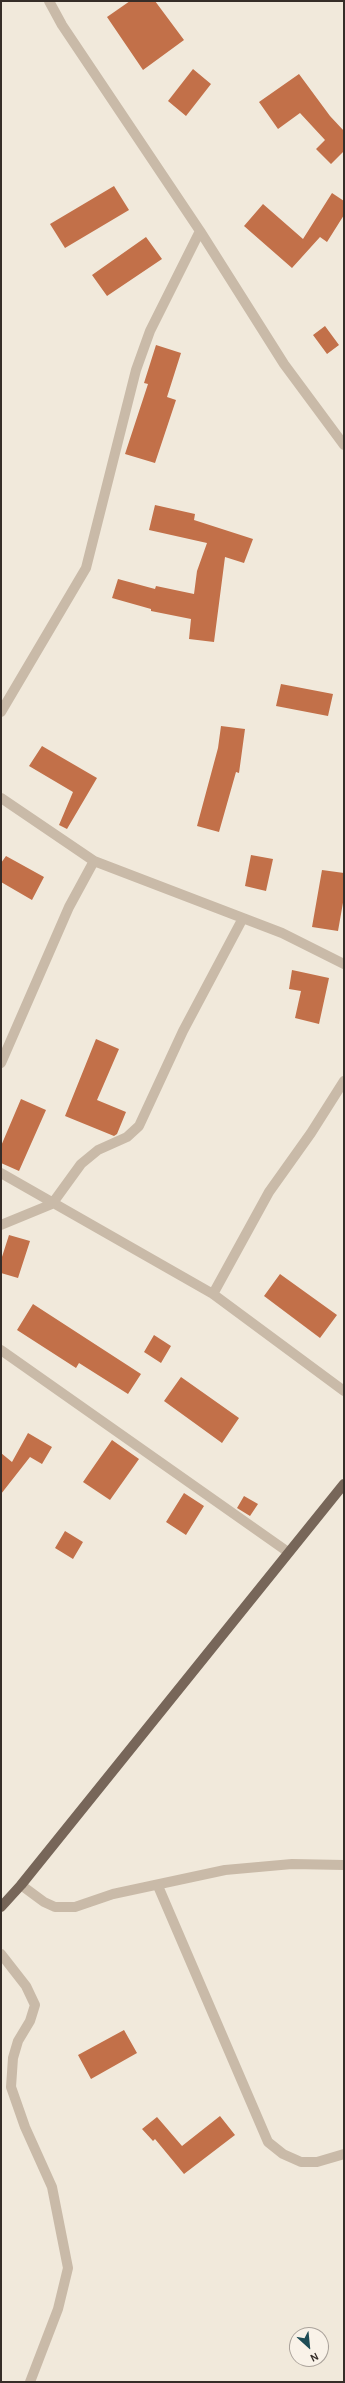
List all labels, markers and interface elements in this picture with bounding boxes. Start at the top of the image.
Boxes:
north arrow [289,2327,329,2367]
text: N [308,2350,321,2365]

